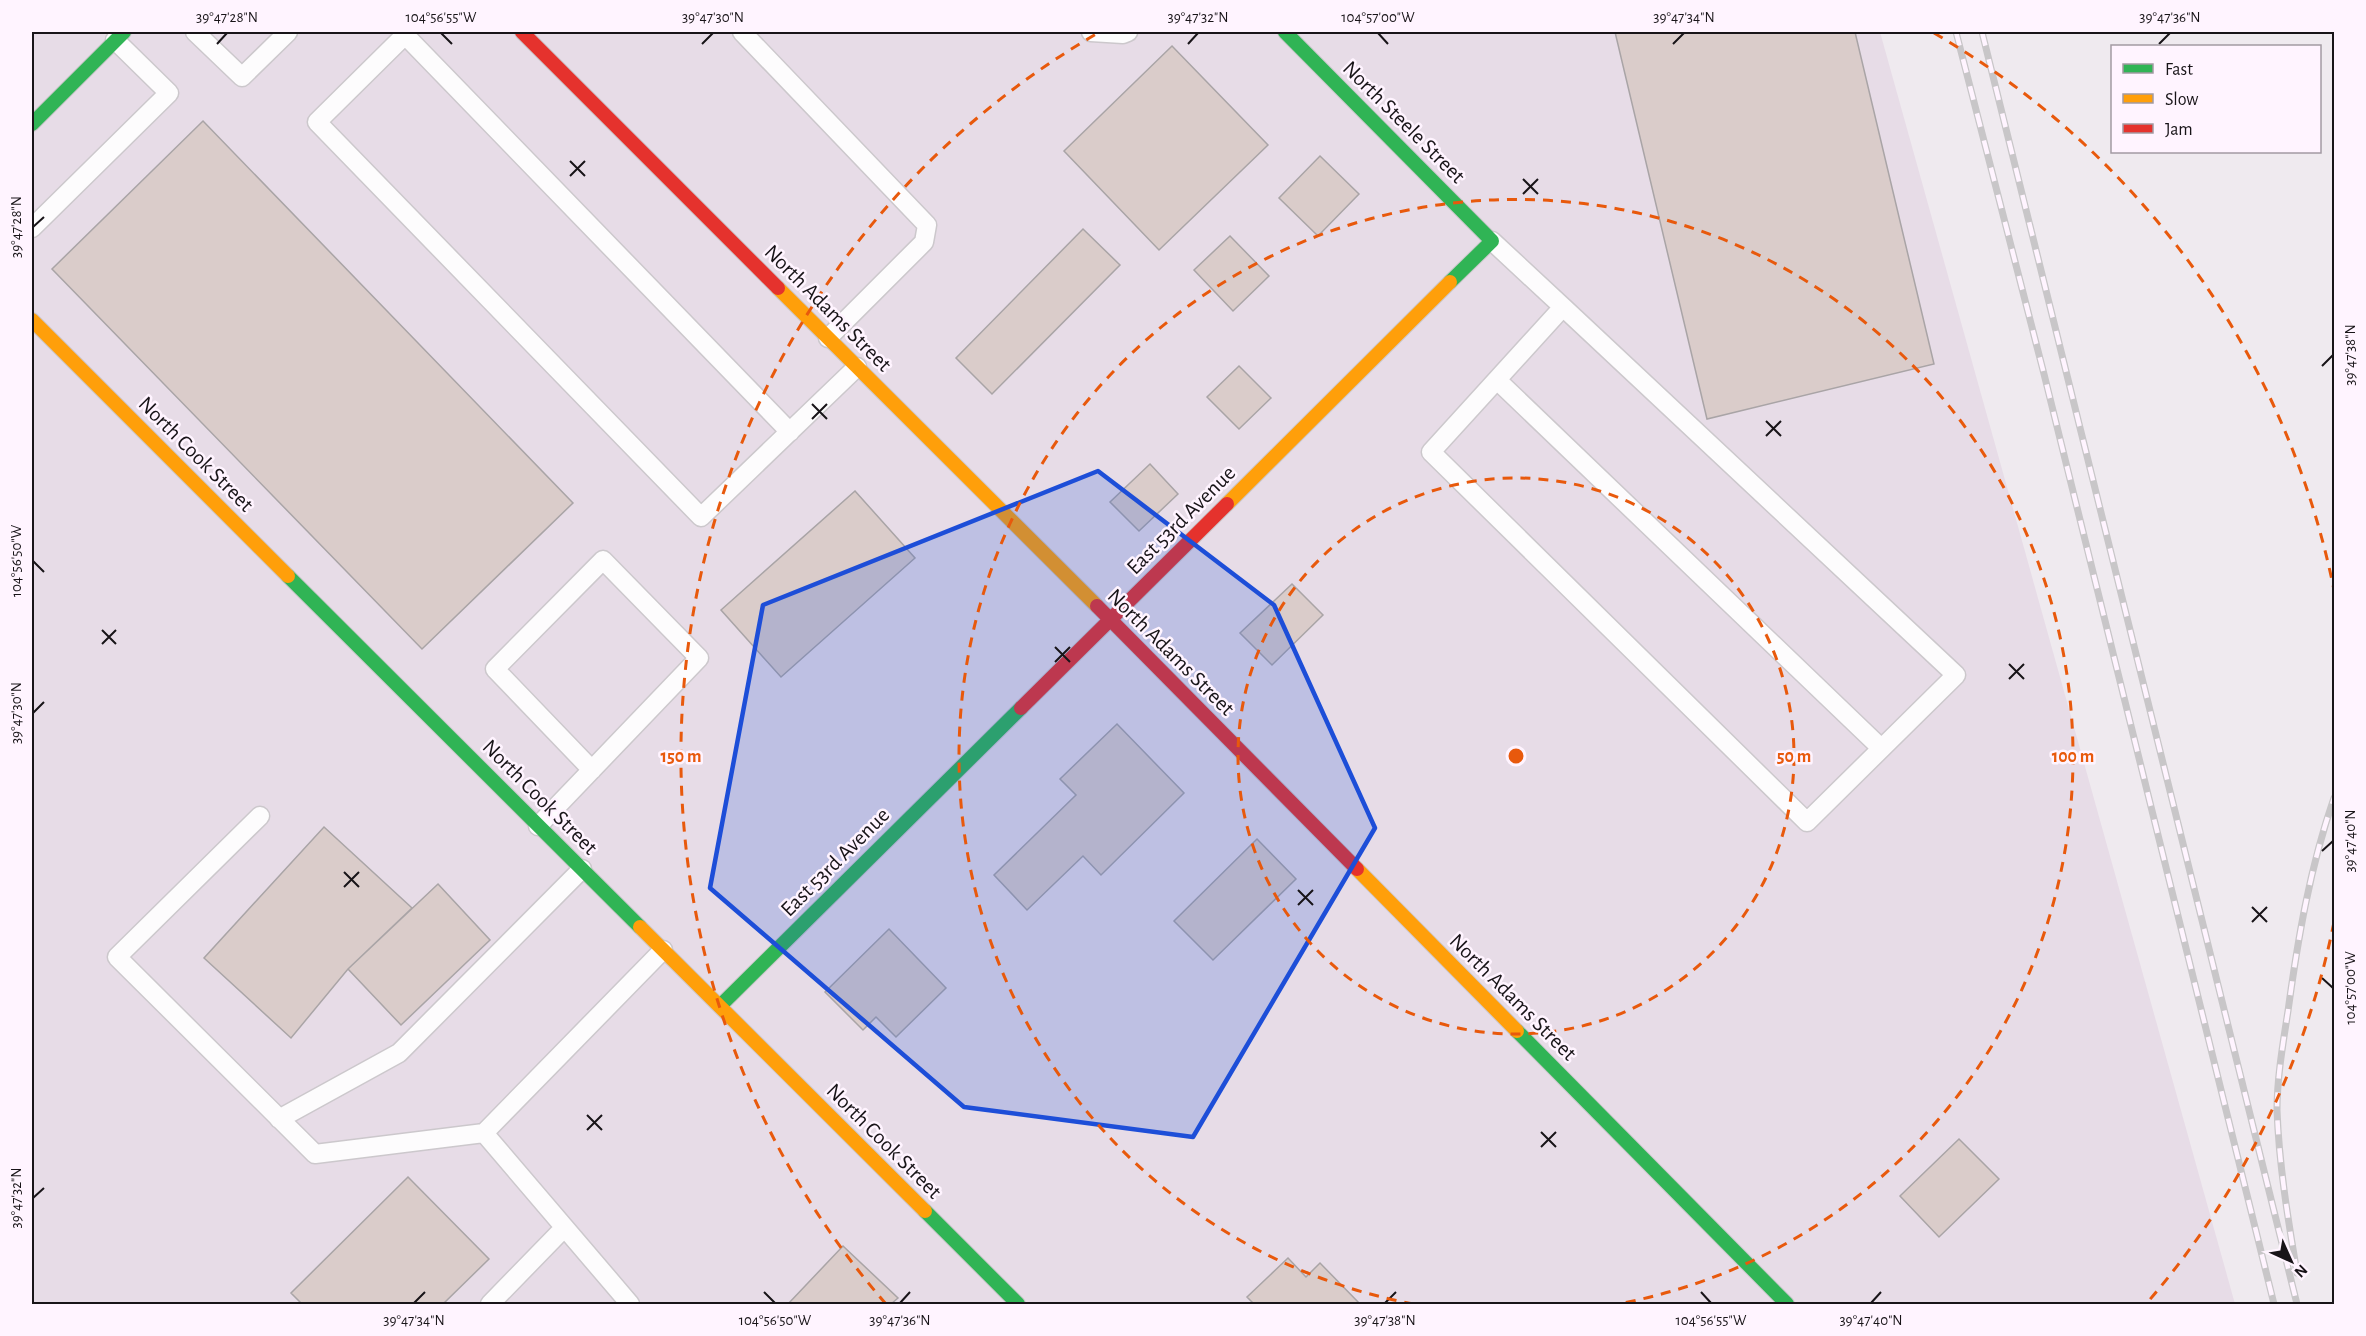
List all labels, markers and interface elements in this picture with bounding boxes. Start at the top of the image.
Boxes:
text: 39°47'28"N [196,10,258,25]
text: 104°56'55"W [406,10,477,25]
text: 39°47'30"N [682,10,744,25]
text: 39°47'32"N [1167,10,1229,25]
text: 104°57'00"W [1341,10,1415,25]
text: 39°47'34"N [1653,10,1715,25]
text: 39°47'36"N [2139,10,2201,25]
legend [2111,45,2321,153]
street label: North Steele Street [1339,57,1469,187]
text: Fast [2165,61,2193,79]
text: Slow [2165,91,2198,109]
text: Jam [2165,121,2193,139]
text: 39°47'28"N [9,196,24,258]
street label: North Adams Street [760,240,896,376]
text: 39°47'38"N [2343,324,2358,386]
street label: North Cook Street [134,392,258,516]
street label: East 53rd Avenue [1122,461,1240,579]
text: 104°56'50"W [9,524,24,597]
street label: North Adams Street [1103,584,1239,720]
text: 39°47'30"N [9,682,24,744]
street label: North Cook Street [478,735,602,859]
centre of rings [1506,746,1526,766]
text: 150 m [661,748,701,766]
text: 50 m [1777,748,1811,766]
text: 100 m [2052,748,2094,766]
street label: East 53rd Avenue [776,803,894,921]
text: 39°47'40"N [2343,809,2358,873]
street label: North Adams Street [1445,929,1581,1065]
text: 104°57'00"W [2343,951,2358,1025]
street label: North Cook Street [822,1079,946,1203]
text: 39°47'32"N [9,1167,24,1229]
north arrow [2261,1231,2321,1291]
text: N [2291,1261,2310,1280]
text: 39°47'34"N [383,1313,445,1328]
text: 104°56'50"W [739,1313,812,1328]
text: 39°47'36"N [869,1313,931,1328]
text: 39°47'38"N [1354,1313,1416,1328]
text: 104°56'55"W [1676,1313,1747,1328]
text: 39°47'40"N [1839,1313,1903,1328]

